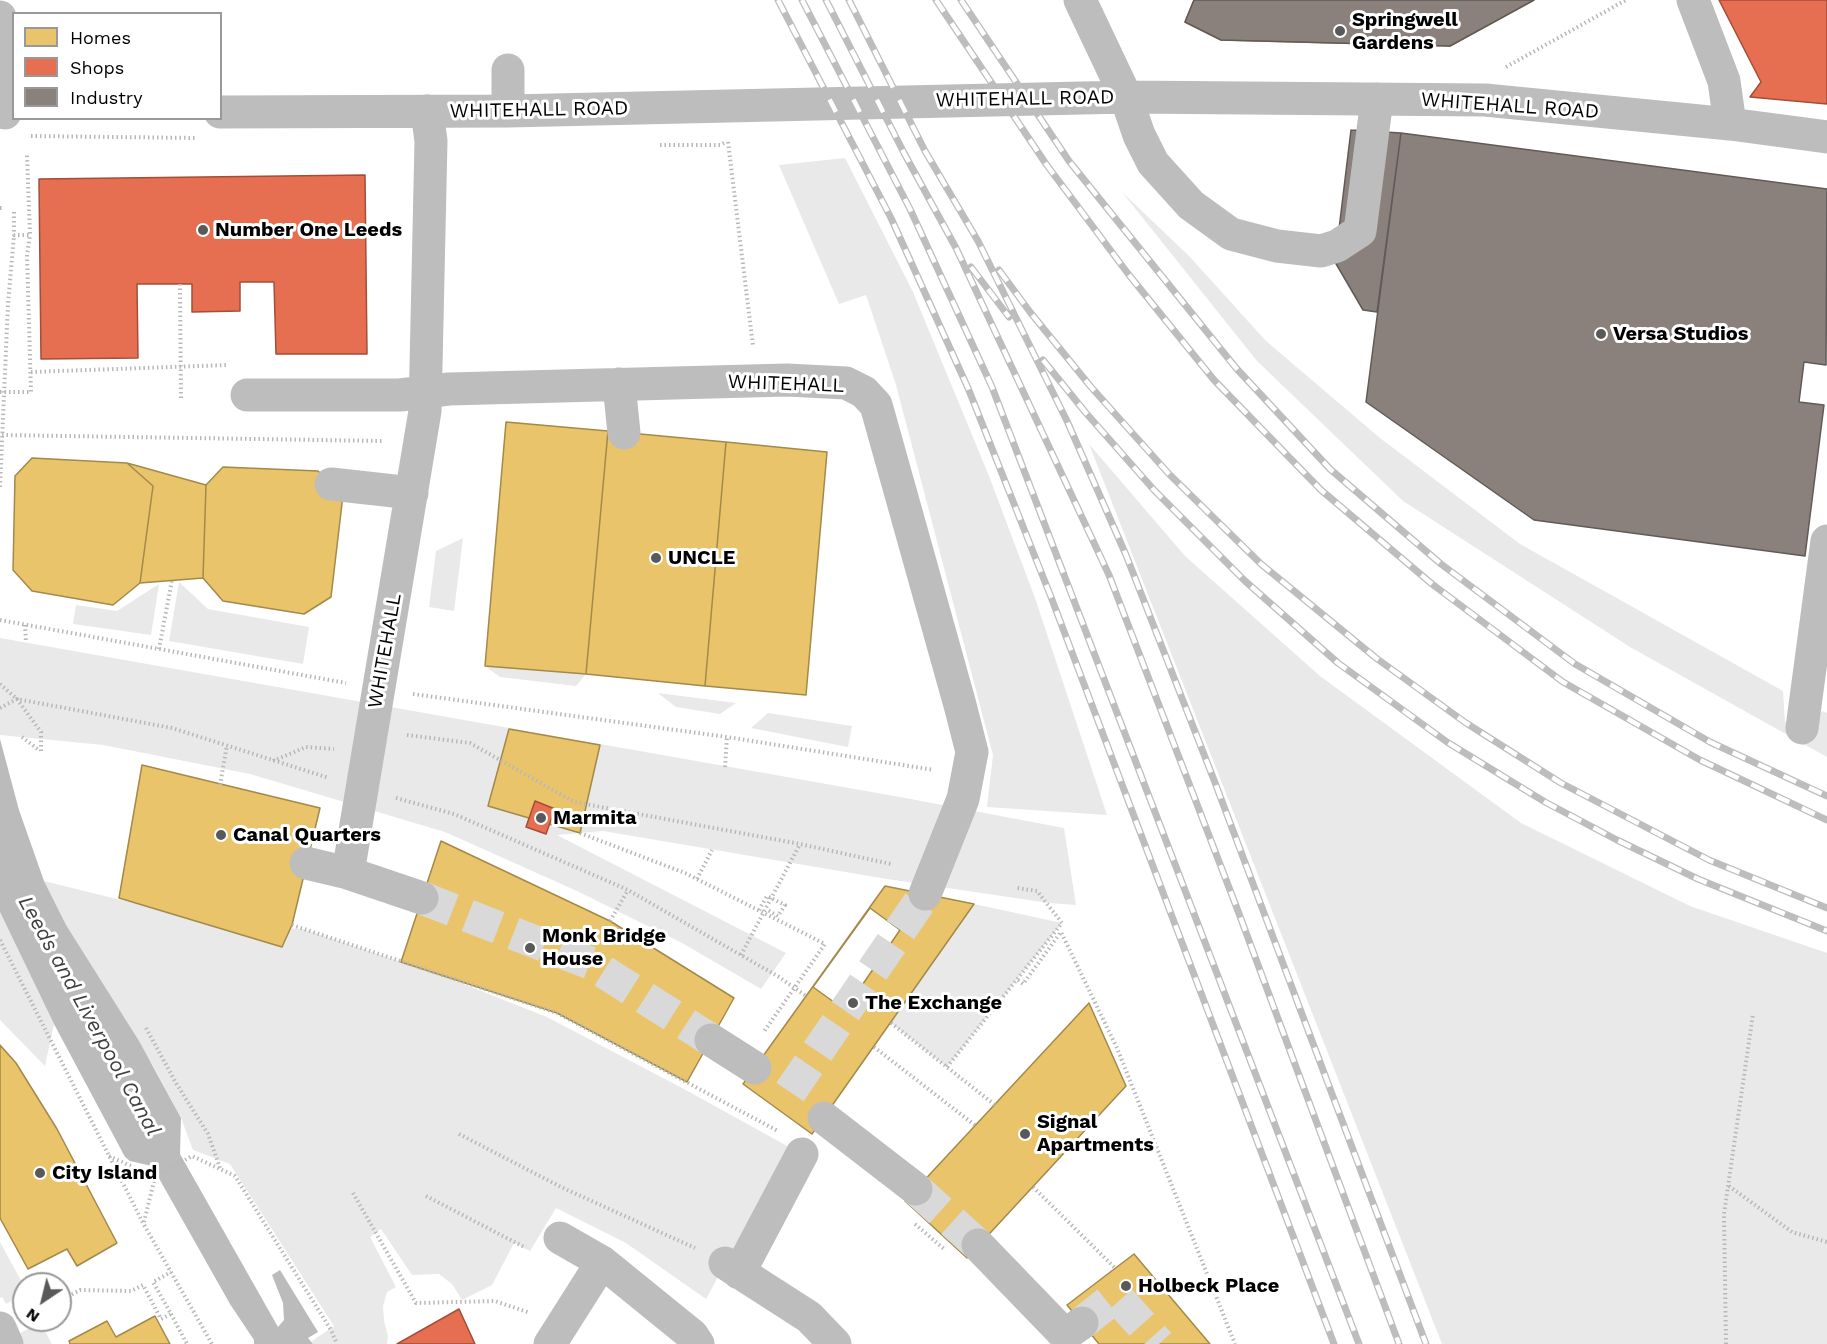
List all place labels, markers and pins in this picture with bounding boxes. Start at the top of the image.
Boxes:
place label: Springwell Gardens [1352,8,1458,55]
marker: Springwell Gardens [1333,24,1347,38]
place label: Number One Leeds [215,218,402,242]
marker: Number One Leeds [196,223,210,237]
place label: Versa Studios [1613,322,1748,346]
marker: Versa Studios [1594,327,1608,341]
place label: UNCLE [668,546,735,570]
marker: UNCLE [649,551,663,565]
place label: Marmita [553,806,636,830]
marker: Marmita [534,811,548,825]
place label: Canal Quarters [233,823,381,847]
marker: Canal Quarters [214,828,228,842]
place label: Monk Bridge House [542,924,666,971]
marker: Monk Bridge House [523,941,537,955]
place label: The Exchange [865,991,1002,1015]
marker: The Exchange [846,996,860,1010]
place label: Signal Apartments [1037,1110,1154,1157]
marker: Signal Apartments [1018,1127,1032,1141]
place label: City Island [52,1161,157,1185]
marker: City Island [33,1166,47,1180]
place label: Holbeck Place [1138,1274,1279,1298]
marker: Holbeck Place [1119,1279,1133,1293]

